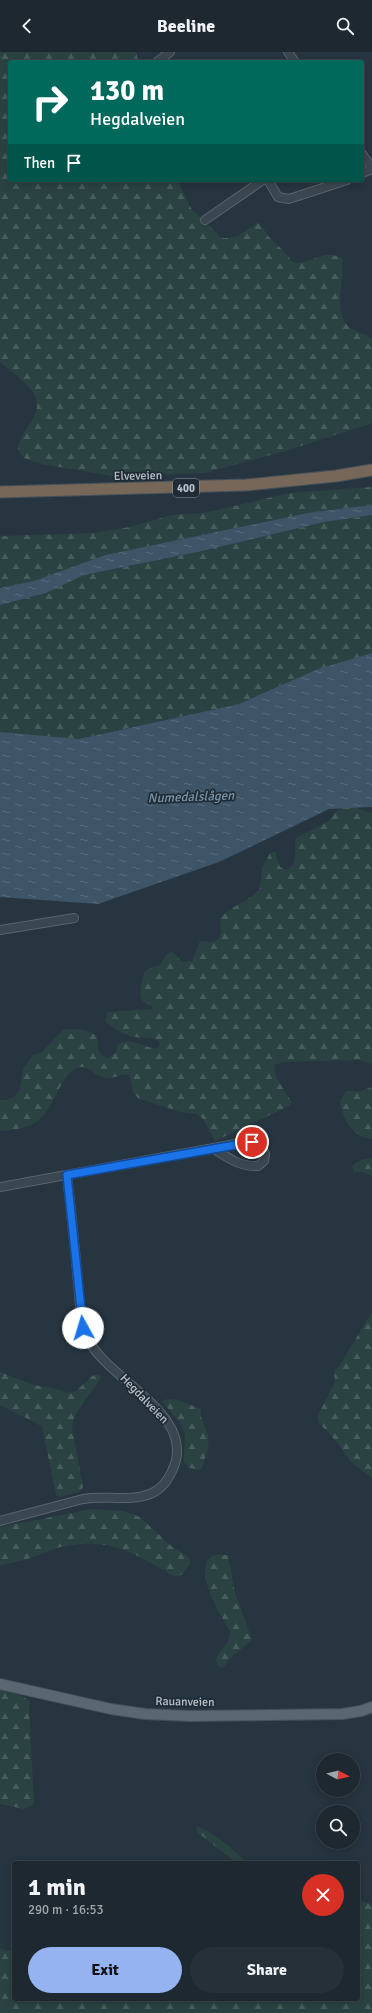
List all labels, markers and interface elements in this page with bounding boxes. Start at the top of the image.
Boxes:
icon: back [16,15,38,37]
text: Beeline [157,15,215,37]
icon: search [334,15,356,37]
text: 130 m [90,74,164,108]
icon: right [24,76,76,128]
text: Hegdalveien [90,108,185,130]
icon: arrive [63,152,85,174]
text: Then [24,154,55,172]
street label: Elveveien [114,468,162,484]
road number: 400 [173,479,199,497]
water label: Numedalslågen [147,787,235,807]
pin [235,1125,269,1159]
icon: arrive [241,1131,263,1153]
position arrow [62,1307,104,1349]
street label: Hegdalveien [117,1371,171,1427]
street label: Rauanveien [155,1694,215,1710]
north arrow [316,1753,360,1797]
map controls [316,1753,360,1849]
button: search [316,1805,360,1849]
text: 1 min [28,1872,86,1902]
button: close [302,1874,344,1916]
text: 290 m · 16:53 [28,1902,104,1918]
button: Exit [28,1947,182,1993]
button: Share [190,1947,344,1993]

